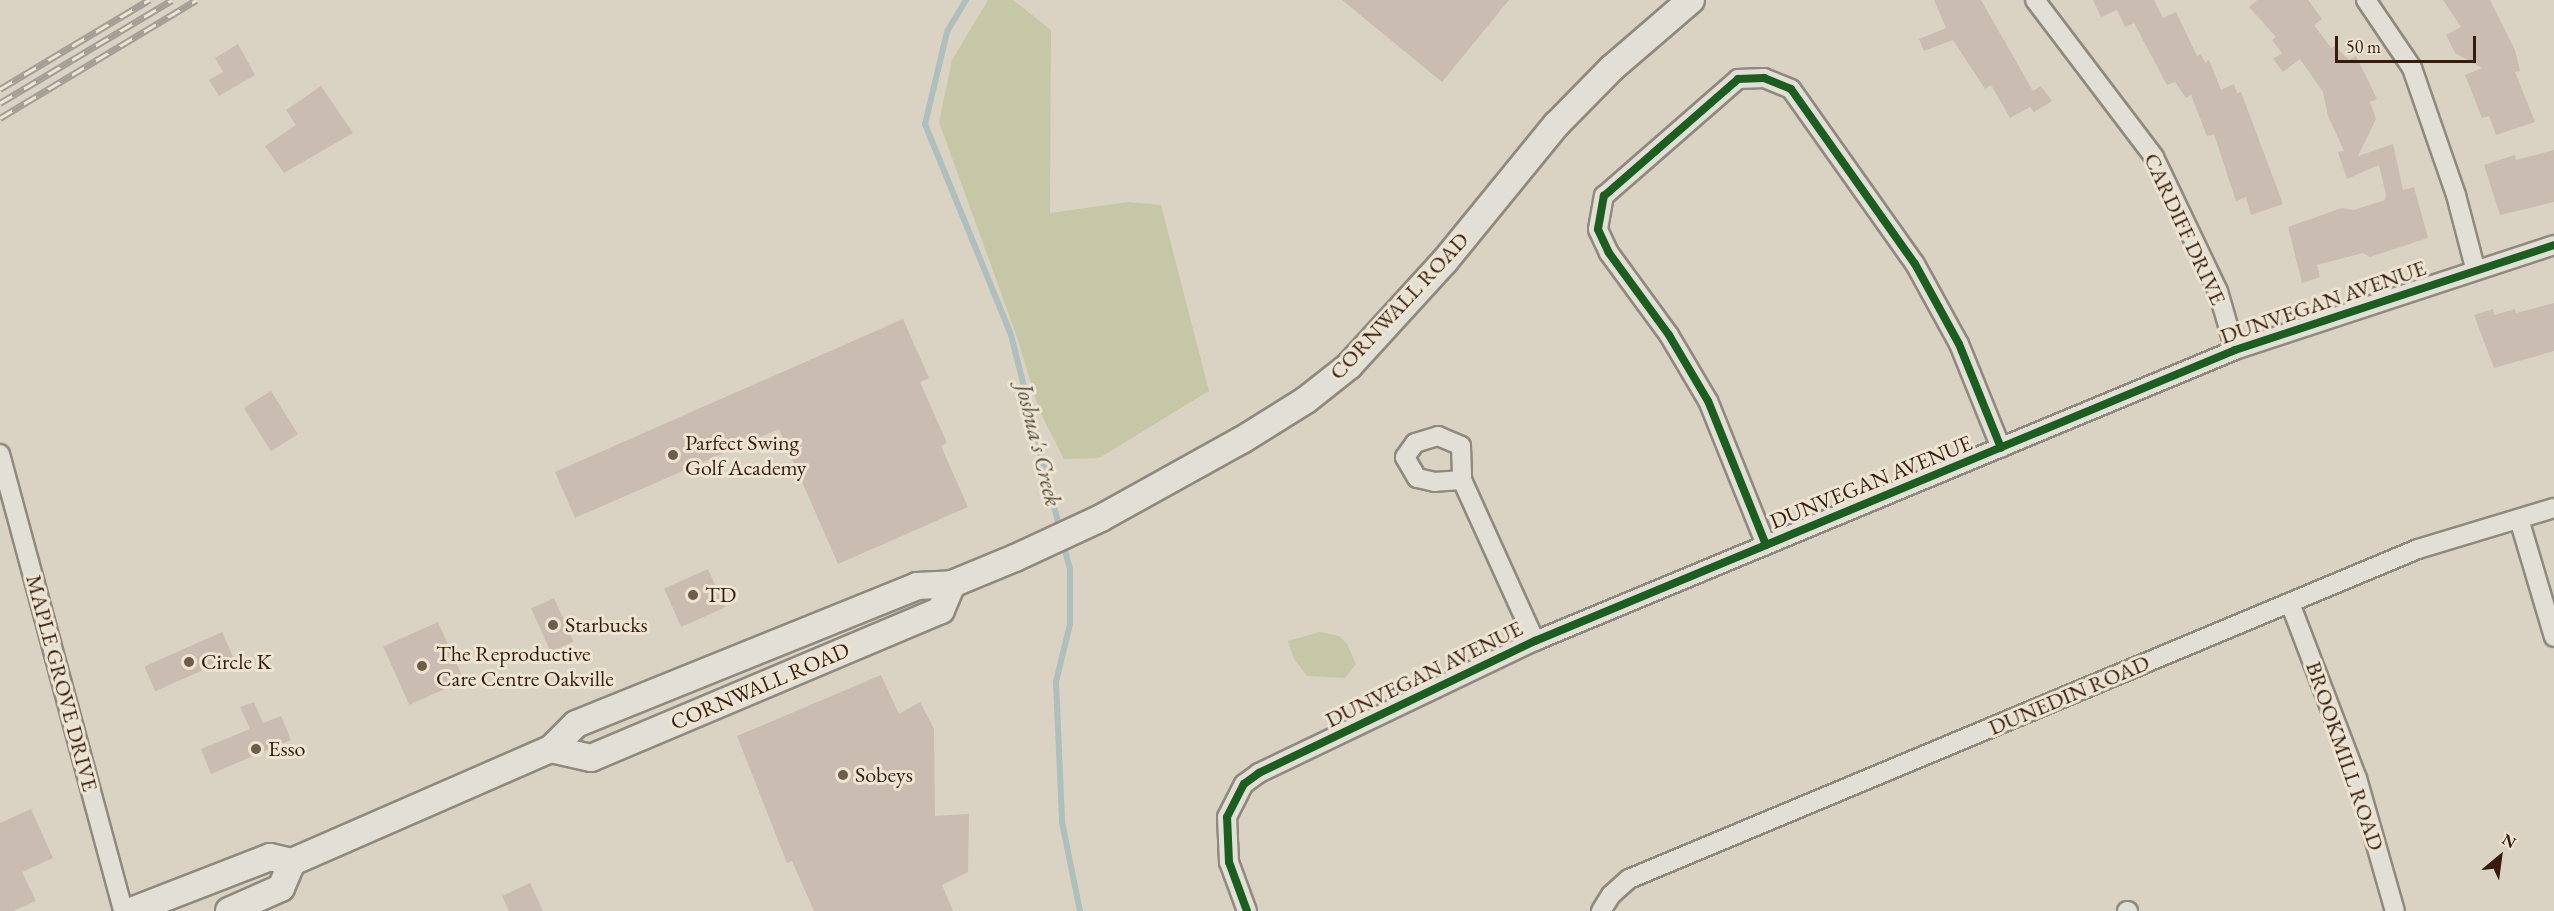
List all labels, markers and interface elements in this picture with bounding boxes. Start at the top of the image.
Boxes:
scale bar [2338,24,2479,62]
text: 50 m [2346,35,2381,58]
street label: CARDIFF DRIVE [2138,149,2232,309]
street label: CORNWALL ROAD [1324,227,1474,385]
street label: DUNVEGAN AVENUE [2217,254,2429,350]
water label: Joshua's Creek [1010,381,1068,509]
place label: Parfect Swing Golf Academy [685,429,806,481]
street label: DUNVEGAN AVENUE [1766,429,1976,535]
marker: Parfect Swing Golf Academy [666,448,680,462]
street label: MAPLE GROVE DRIVE [20,572,104,794]
place label: TD [705,582,736,608]
marker: TD [686,588,700,602]
place label: Starbucks [565,612,648,638]
street label: DUNVEGAN AVENUE [1321,615,1527,733]
marker: Starbucks [546,618,560,632]
street label: CORNWALL ROAD [667,636,853,736]
place label: The Reproductive Care Centre Oakville [436,640,614,692]
place label: Circle K [201,649,272,675]
street label: DUNEDIN ROAD [1985,649,2153,741]
marker: Circle K [182,655,196,669]
marker: The Reproductive Care Centre Oakville [413,657,431,675]
street label: BROOKMILL ROAD [2300,658,2390,854]
place label: Esso [268,736,306,762]
marker: Esso [249,742,263,756]
place label: Sobeys [855,762,913,788]
marker: Sobeys [836,768,850,782]
north arrow [2470,827,2530,887]
text: N [2498,828,2520,853]

